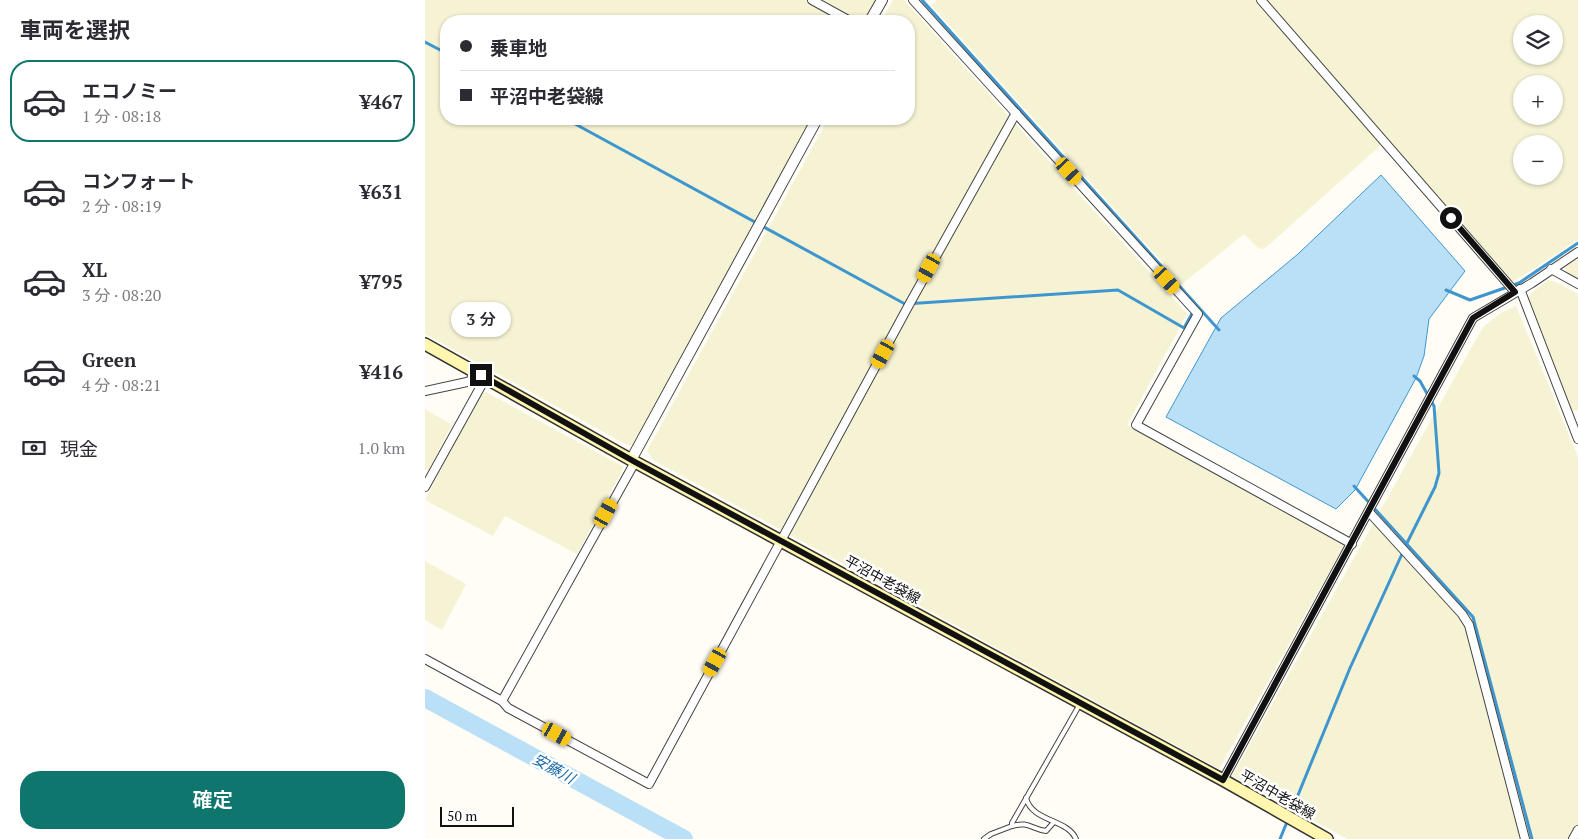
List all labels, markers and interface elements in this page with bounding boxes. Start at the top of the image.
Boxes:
text: 車両を選択 [20,15,130,44]
map controls [1513,15,1563,185]
button: layers [1513,15,1563,65]
text: 乗車地 [490,35,547,60]
button: + [1513,75,1563,125]
text: エコノミー [82,78,177,103]
icon: car [22,79,67,124]
text: 平沼中老袋線 [490,83,604,108]
text: ¥467 [360,89,403,114]
text: 1 分 · 08:18 [82,105,161,127]
button: − [1513,135,1563,185]
car [1053,155,1084,187]
text: コンフォート [82,168,195,193]
icon: car [22,169,67,214]
text: ¥631 [360,179,403,204]
text: 2 分 · 08:19 [82,195,161,217]
route start [1440,207,1462,229]
car [915,251,942,285]
text: XL [82,257,107,282]
icon: car [22,259,67,304]
car [1151,264,1182,296]
text: ¥795 [360,269,403,294]
text: 3 分 · 08:20 [82,284,161,306]
callout: 3 分 [451,302,511,338]
text: 3 分 [466,308,496,330]
car [869,337,896,371]
text: Green [82,347,136,372]
icon: car [22,349,67,394]
text: ¥416 [360,359,403,384]
route end [470,364,492,386]
text: 4 分 · 08:21 [82,374,161,396]
icon: cash [20,434,48,462]
text: 現金 [60,436,98,461]
text: 1.0 km [358,437,405,459]
car [592,496,619,530]
street label: 平沼中老袋線 [842,550,924,608]
car [701,645,728,679]
car [540,720,573,748]
water label: 安藤川 [529,748,580,789]
street label: 平沼中老袋線 [1237,765,1319,823]
button: 確定 [20,771,405,829]
scale bar [440,804,514,827]
text: 50 m [447,806,477,825]

